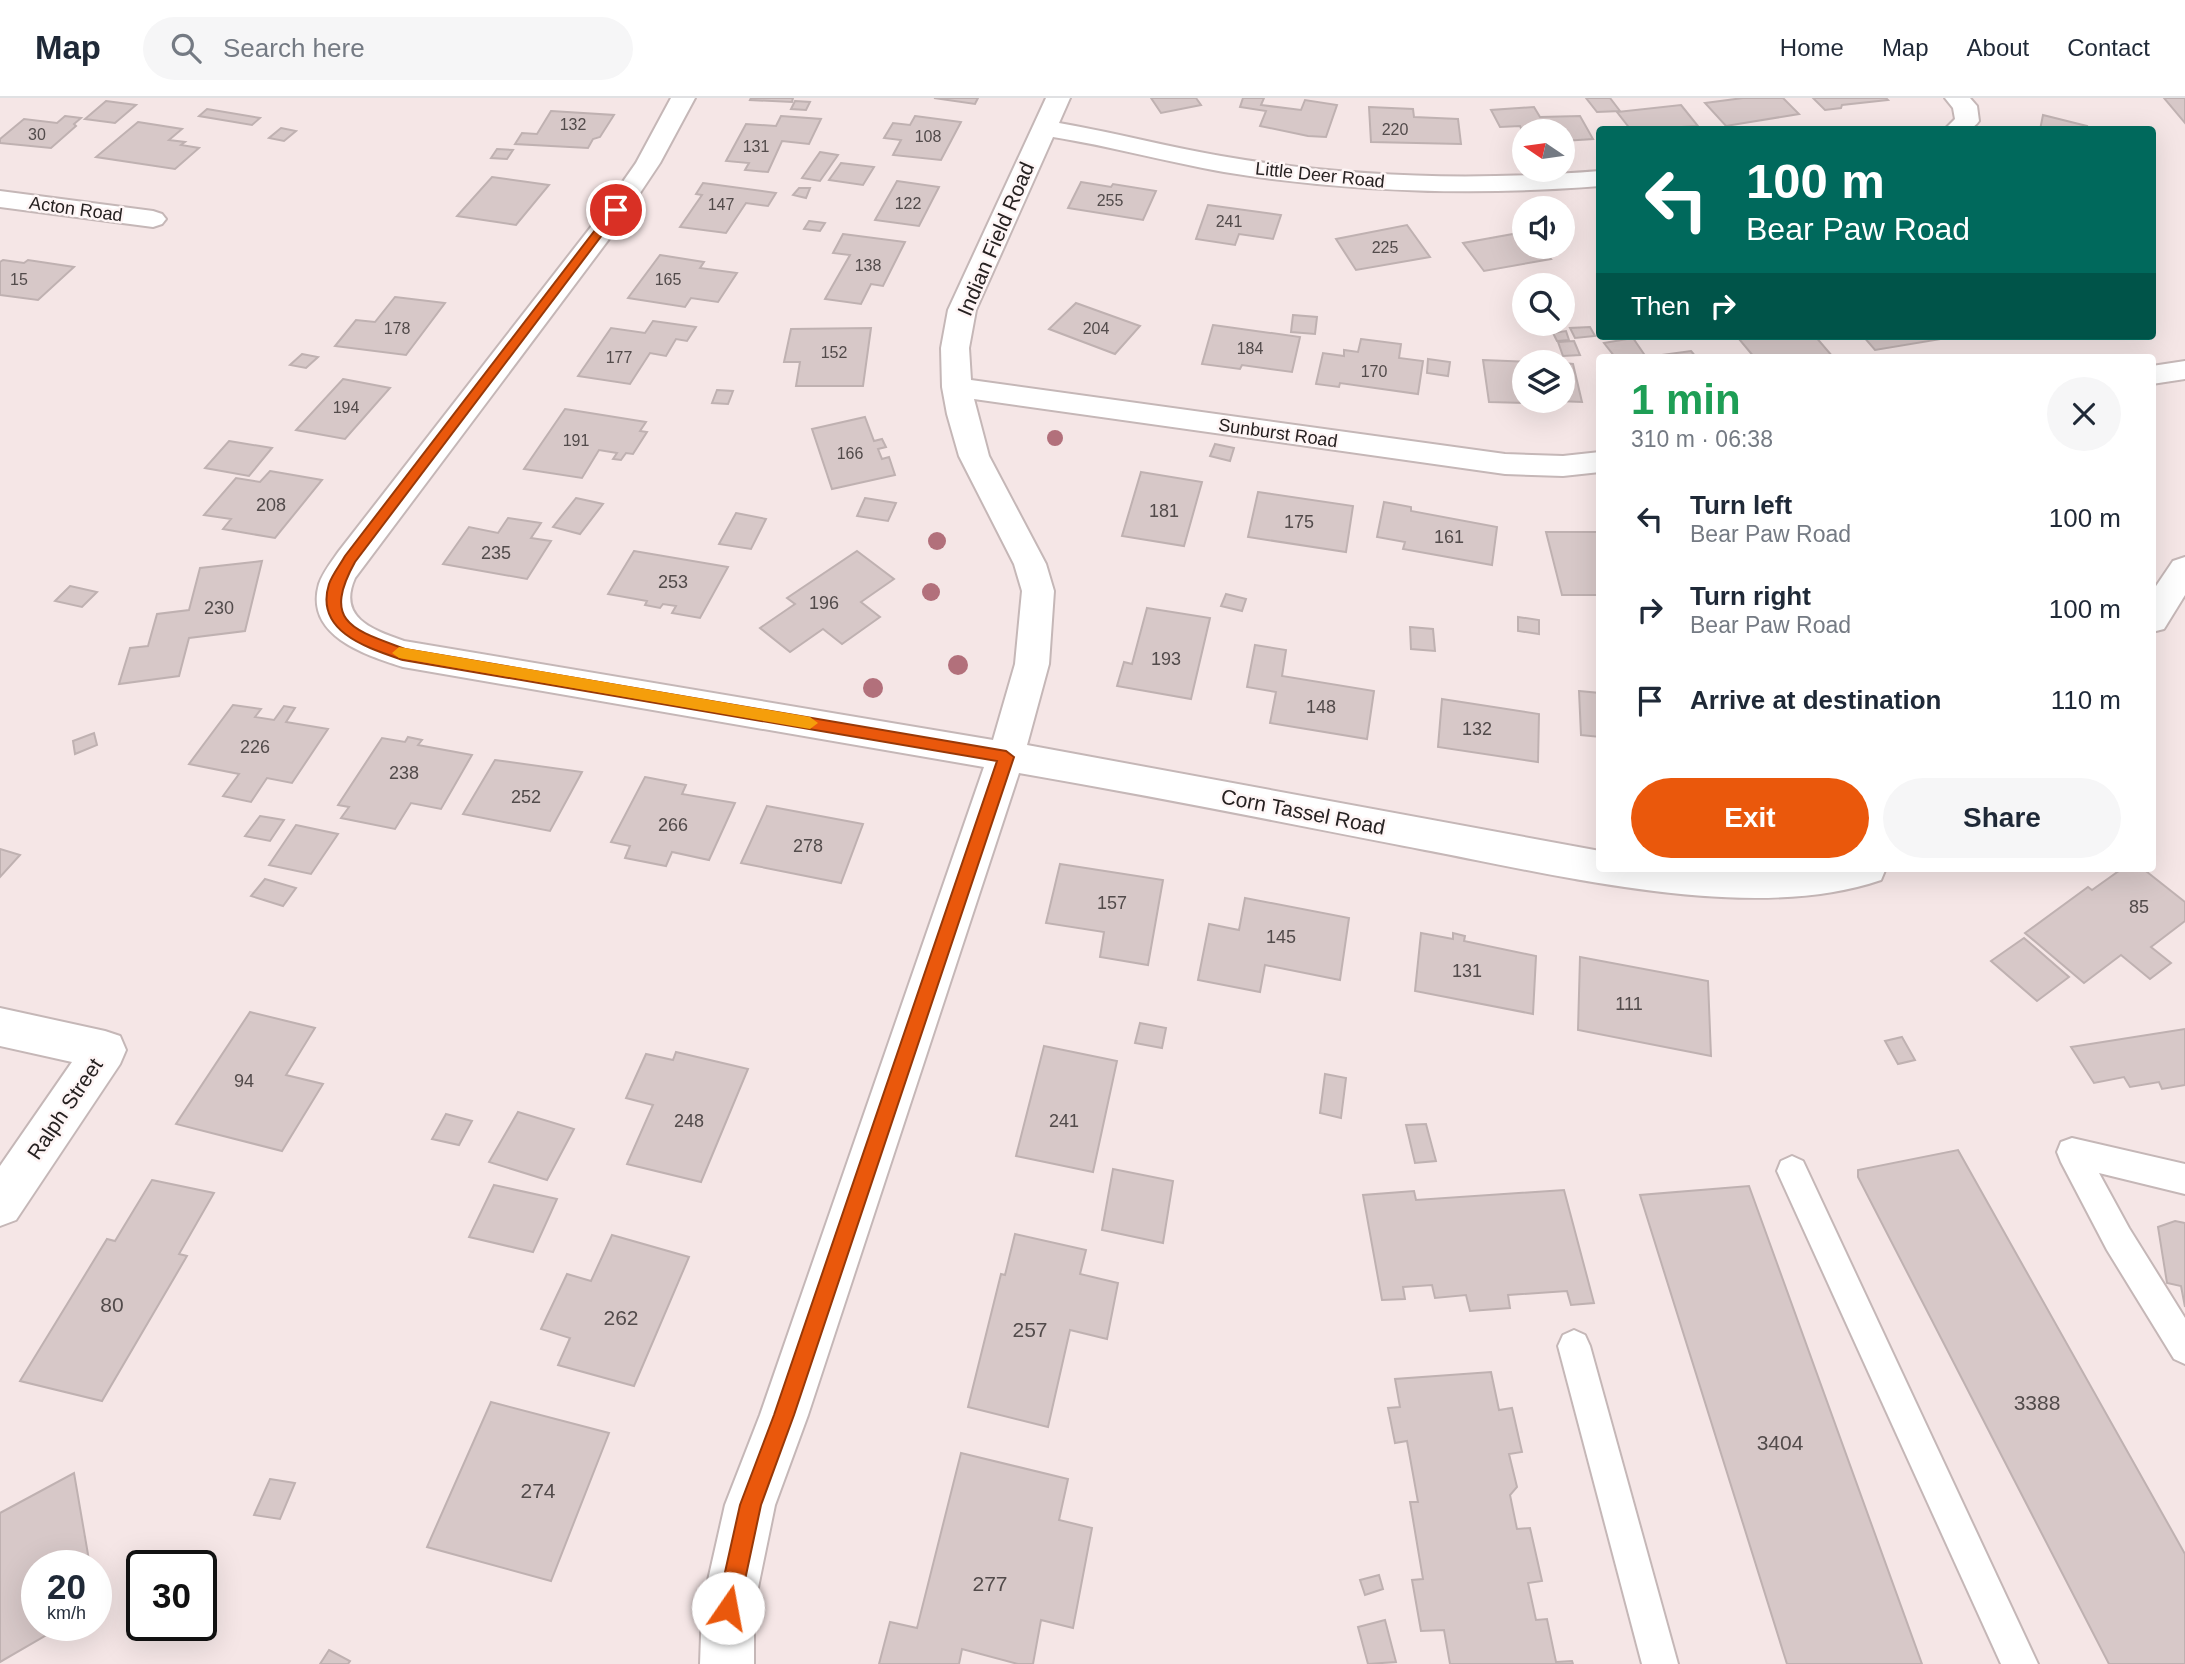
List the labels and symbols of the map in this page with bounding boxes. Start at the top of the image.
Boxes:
house number: 132 [560,116,586,133]
north arrow [1512,119,1575,182]
house number: 220 [1382,121,1408,138]
house number: 30 [28,126,46,143]
house number: 108 [915,128,941,145]
house number: 131 [743,138,769,155]
street label: Little Deer Road [1254,158,1386,192]
street label: Indian Field Road [953,159,1038,319]
pin [586,180,646,240]
house number: 255 [1097,192,1123,209]
street label: Acton Road [28,193,124,225]
house number: 122 [895,195,921,212]
house number: 147 [708,196,734,213]
house number: 241 [1216,213,1242,230]
house number: 225 [1372,239,1398,256]
house number: 138 [855,257,881,274]
house number: 15 [10,271,28,288]
house number: 165 [655,271,681,288]
house number: 178 [384,320,410,337]
house number: 204 [1083,320,1109,337]
house number: 184 [1237,340,1263,357]
house number: 152 [821,344,847,361]
house number: 177 [606,349,632,366]
house number: 170 [1361,363,1387,380]
house number: 194 [333,399,359,416]
street label: Sunburst Road [1217,415,1339,451]
house number: 191 [563,432,589,449]
house number: 166 [837,445,863,462]
house number: 208 [256,495,286,515]
house number: 181 [1149,501,1179,521]
house number: 175 [1284,512,1314,532]
house number: 161 [1434,527,1464,547]
house number: 235 [481,543,511,563]
house number: 253 [658,572,688,592]
house number: 196 [809,593,839,613]
house number: 230 [204,598,234,618]
house number: 193 [1151,649,1181,669]
house number: 148 [1306,697,1336,717]
house number: 132 [1462,719,1492,739]
house number: 226 [240,737,270,757]
house number: 238 [389,763,419,783]
street label: Corn Tassel Road [1219,784,1387,839]
house number: 252 [511,787,541,807]
house number: 266 [658,815,688,835]
house number: 278 [793,836,823,856]
house number: 157 [1097,893,1127,913]
house number: 85 [2129,897,2149,917]
house number: 145 [1266,927,1296,947]
house number: 131 [1452,961,1482,981]
house number: 111 [1615,994,1643,1014]
street label: Ralph Street [22,1054,107,1164]
house number: 94 [234,1071,254,1091]
house number: 248 [674,1111,704,1131]
house number: 241 [1049,1111,1079,1131]
house number: 80 [100,1293,124,1316]
house number: 262 [603,1306,639,1329]
house number: 257 [1012,1318,1048,1341]
house number: 3388 [2014,1391,2060,1414]
house number: 3404 [1757,1431,1804,1454]
house number: 274 [520,1479,556,1502]
speed limit sign: 30 [126,1550,217,1641]
position arrow [691,1571,765,1645]
house number: 277 [972,1572,1008,1595]

